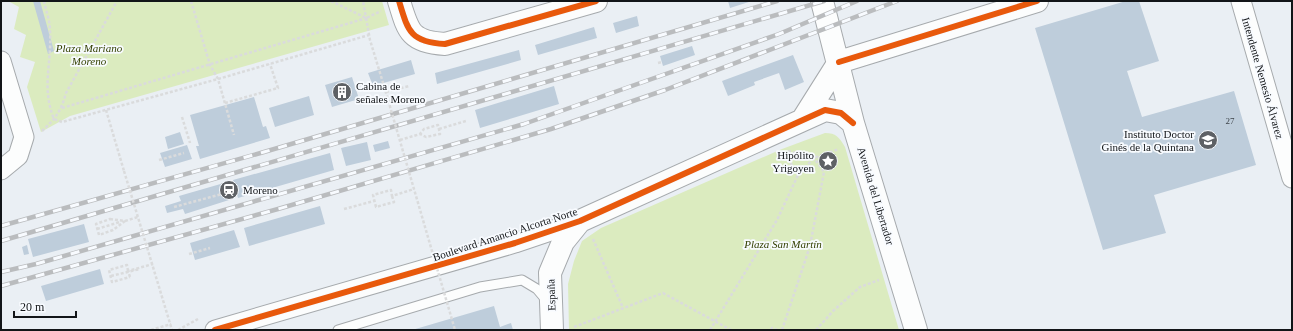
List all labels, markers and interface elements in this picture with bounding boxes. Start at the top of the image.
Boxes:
street label: Intendente Nemesio Álvarez [1240,16,1286,140]
park label: Plaza Mariano Moreno [55,42,123,67]
place label: Cabina de señales Moreno [356,80,426,105]
building icon: Cabina de señales Moreno [331,81,353,103]
house number: 27 [1226,116,1235,126]
place label: Instituto Doctor Ginés de la Quintana [1101,128,1194,153]
school or university icon: Instituto Doctor Ginés de la Quintana [1197,129,1219,151]
street label: Avenida del Libertador [855,146,897,247]
place label: Hipólito Yrigoyen [772,149,814,174]
place icon: Hipólito Yrigoyen [817,150,839,172]
station icon: Moreno [218,179,240,201]
place label: Moreno [243,184,278,196]
street label: Boulevard Amancio Alcorta Norte [431,205,579,263]
park label: Plaza San Martín [743,238,822,250]
street label: España [544,279,558,311]
scale bar [14,293,76,319]
text: 20 m [20,300,45,314]

